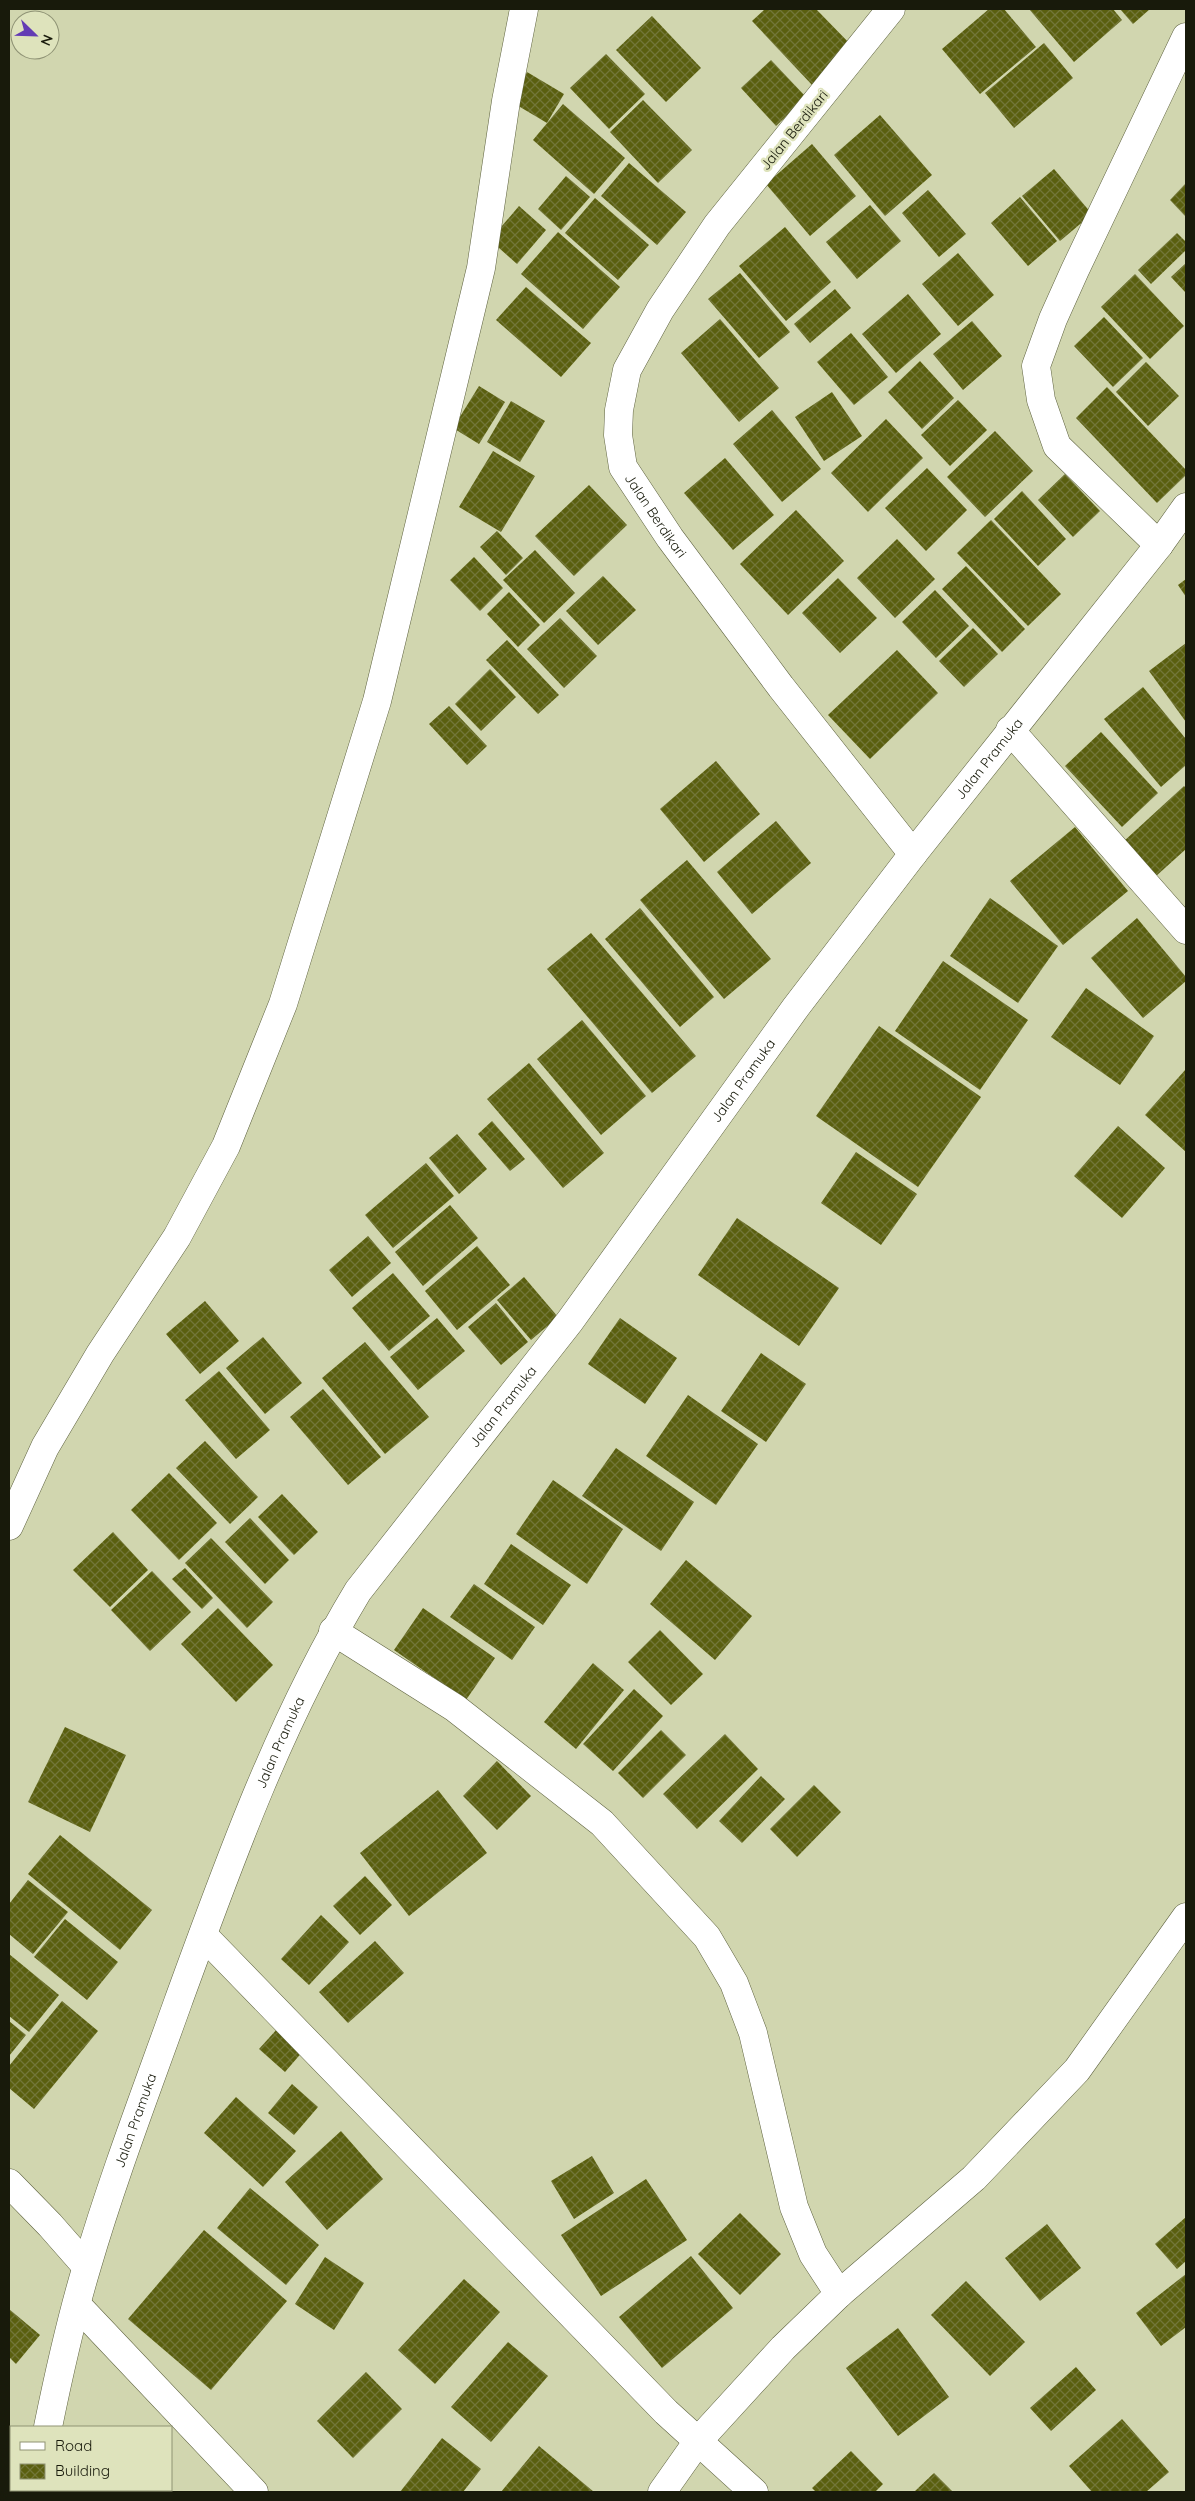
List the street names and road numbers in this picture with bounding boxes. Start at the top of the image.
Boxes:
street label: Jalan Berdikari [756,86,832,174]
street label: Jalan Berdikari [621,470,691,561]
street label: Jalan Pramuka [951,714,1027,803]
street label: Jalan Pramuka [707,1035,779,1126]
street label: Jalan Pramuka [465,1362,540,1451]
street label: Jalan Pramuka [252,1694,309,1791]
street label: Jalan Pramuka [110,2071,160,2170]

